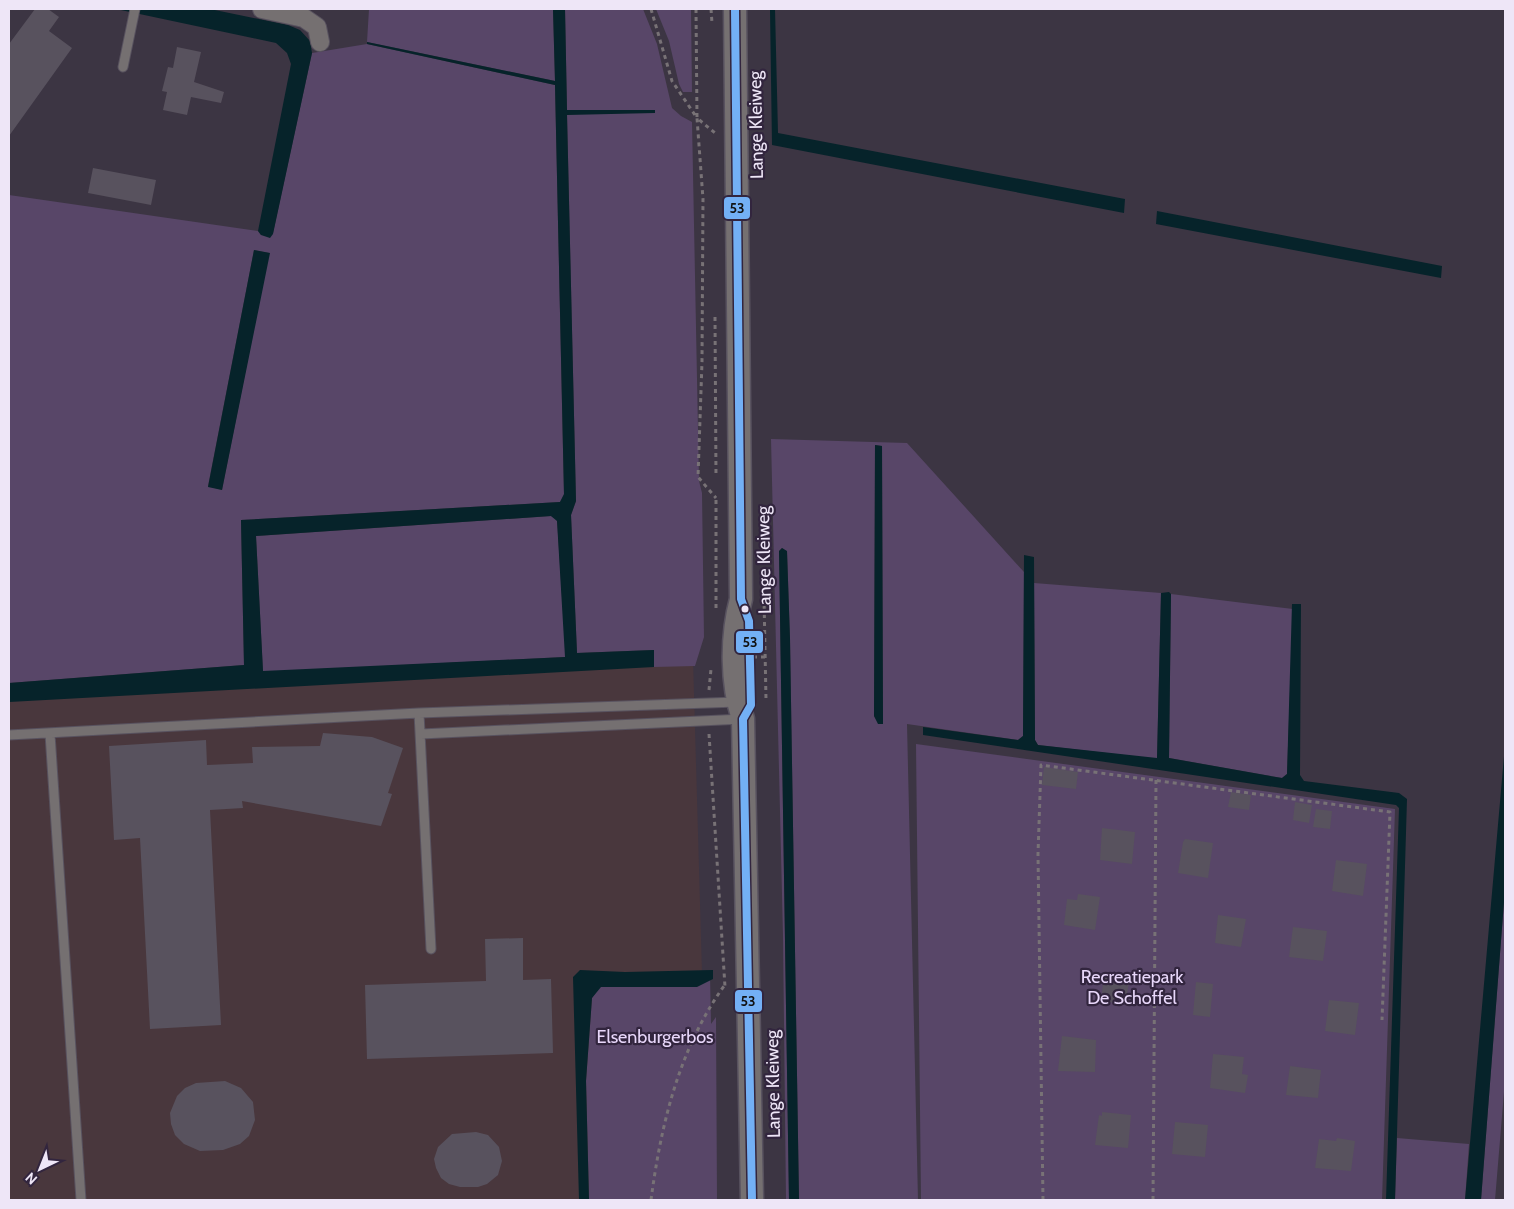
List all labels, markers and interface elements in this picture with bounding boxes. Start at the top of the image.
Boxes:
street label: Lange Kleiweg [744,70,768,179]
line badge: 53 [723,196,751,220]
text: 53 [729,199,745,217]
street label: Lange Kleiweg [752,505,776,614]
unlabelled marker [740,604,750,614]
line badge: 53 [735,630,764,654]
text: 53 [742,633,758,651]
park label: Recreatiepark De Schoffel [1081,966,1184,1009]
line badge: 53 [734,989,763,1013]
text: 53 [740,992,756,1010]
park label: Elsenburgerbos [596,1026,714,1048]
street label: Lange Kleiweg [761,1029,785,1138]
north arrow [15,1144,65,1194]
text: N [21,1169,41,1188]

